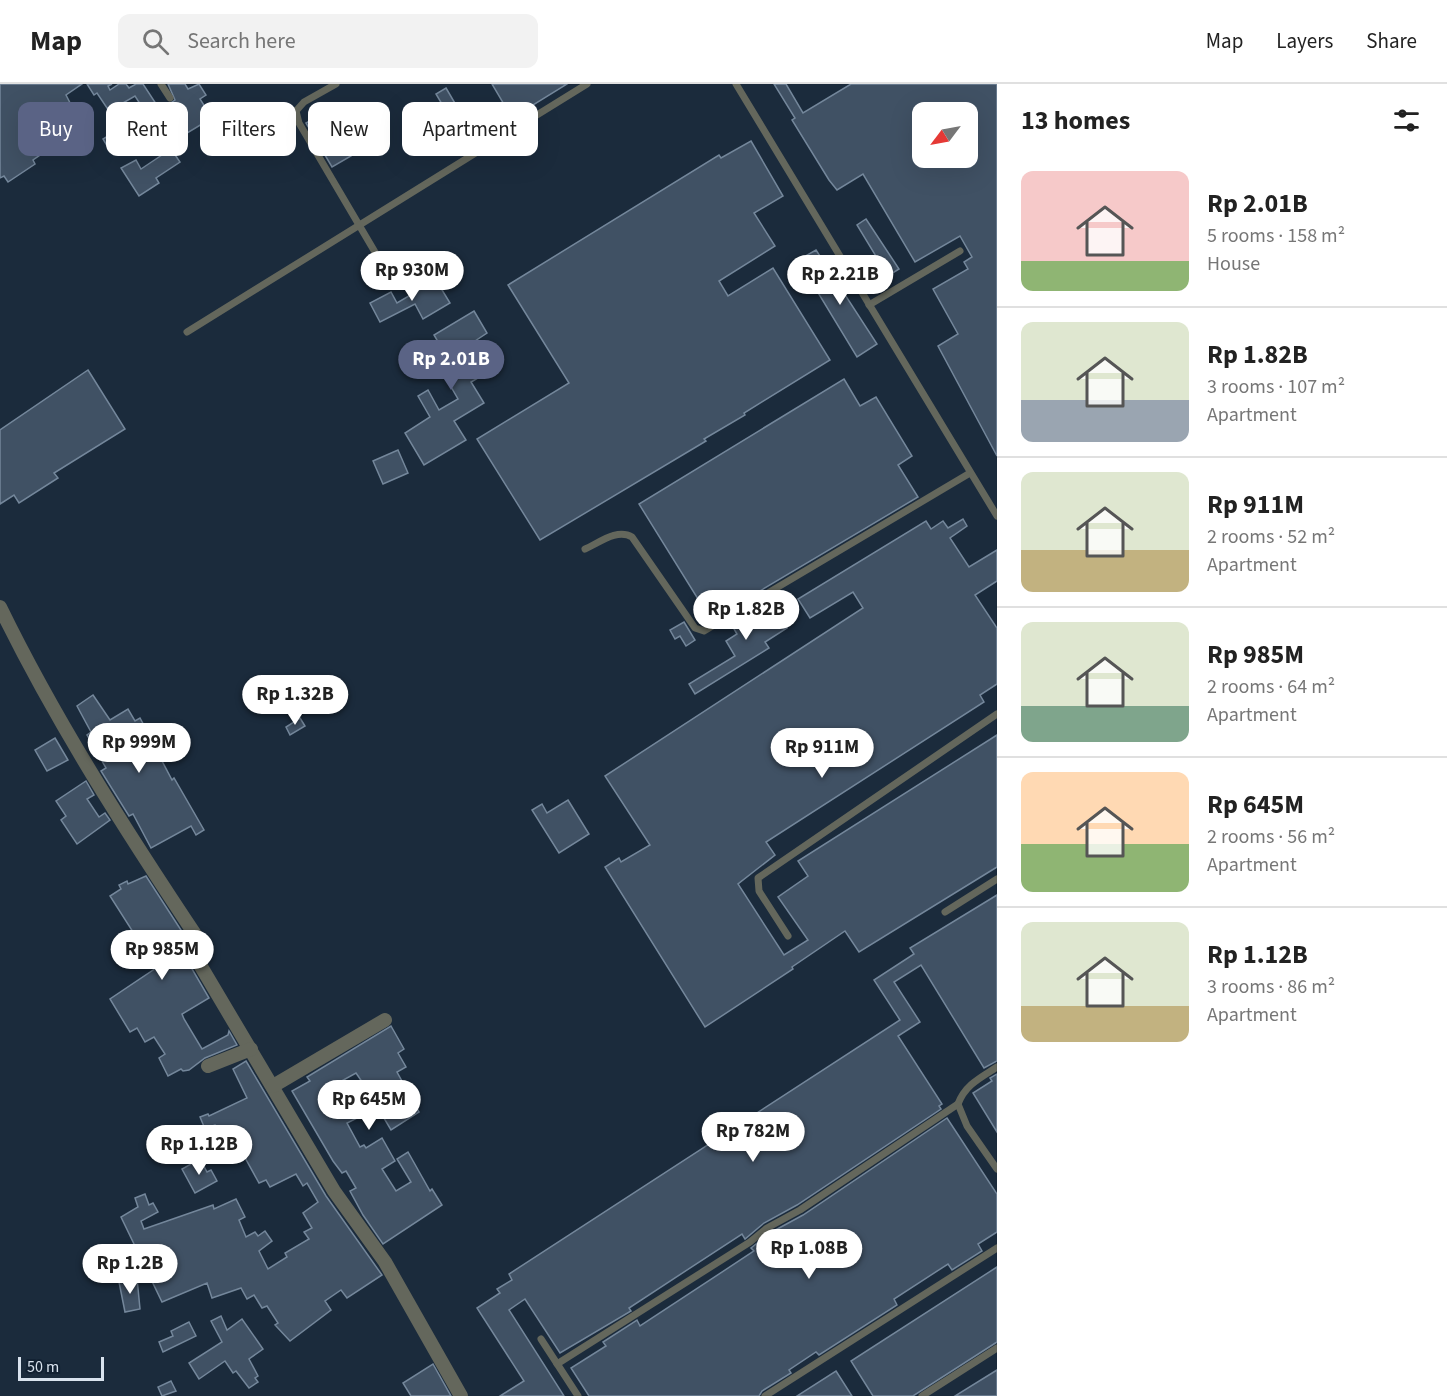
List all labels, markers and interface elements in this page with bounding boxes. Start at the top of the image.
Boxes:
search box [118,14,538,68]
text: Map [30,21,82,61]
icon: search [139,25,172,58]
text: Search here [187,25,296,57]
text: Map [1206,26,1243,56]
text: Layers [1276,26,1333,56]
text: Share [1366,26,1417,56]
chip: Buy [18,102,94,156]
chip: Rent [106,102,188,156]
chip: Filters [200,102,296,156]
chip: New [308,102,390,156]
chip: Apartment [402,102,538,156]
north arrow [912,102,978,168]
map controls [912,102,978,168]
text: 13 homes [1021,102,1130,139]
icon: filters [1390,104,1423,137]
text: Rp 2.01B [1207,185,1308,222]
icon: home [1069,195,1141,267]
text: 5 rooms · 158 m² [1207,222,1345,250]
text: House [1207,250,1260,278]
pin: Rp 930M [357,251,467,302]
pin: Rp 2.21B [778,255,902,306]
text: Rp 930M [375,256,449,284]
text: Rp 2.21B [801,260,879,288]
text: Rp 1.82B [1207,336,1308,373]
pin: Rp 2.01B [389,340,513,391]
text: Rp 2.01B [412,345,490,373]
icon: home [1069,346,1141,418]
text: 3 rooms · 107 m² [1207,373,1345,401]
text: Apartment [1207,401,1297,429]
text: Rp 911M [1207,486,1304,523]
icon: home [1069,496,1141,568]
text: 2 rooms · 52 m² [1207,523,1335,551]
text: Apartment [1207,551,1297,579]
pin: Rp 1.82B [684,590,808,641]
text: Rp 1.82B [707,595,785,623]
text: Rp 985M [1207,636,1304,673]
icon: home [1069,646,1141,718]
text: 2 rooms · 64 m² [1207,673,1335,701]
pin: Rp 1.32B [233,675,357,726]
text: Rp 1.32B [256,680,334,708]
text: Apartment [1207,701,1297,729]
pin: Rp 999M [84,723,194,774]
text: Rp 999M [102,728,176,756]
pin: Rp 911M [767,728,877,779]
text: Rp 911M [785,733,859,761]
text: Rp 645M [1207,786,1304,823]
icon: home [1069,796,1141,868]
text: 2 rooms · 56 m² [1207,823,1335,851]
text: Apartment [1207,851,1297,879]
pin: Rp 985M [107,930,217,981]
text: Rp 985M [125,935,199,963]
text: Rp 1.12B [1207,936,1308,973]
icon: home [1069,946,1141,1018]
text: 3 rooms · 86 m² [1207,973,1335,1001]
text: Apartment [1207,1001,1297,1029]
pin: Rp 645M [314,1080,424,1131]
text: Rp 645M [332,1085,406,1113]
pin: Rp 782M [698,1112,808,1163]
text: Rp 782M [716,1117,790,1145]
pin: Rp 1.12B [137,1125,261,1176]
text: Rp 1.12B [160,1130,238,1158]
pin: Rp 1.08B [747,1229,871,1280]
text: Rp 1.08B [770,1234,848,1262]
pin: Rp 1.2B [75,1244,185,1295]
text: Rp 1.2B [97,1249,163,1277]
scale bar [18,1354,104,1382]
text: 50 m [27,1356,59,1378]

